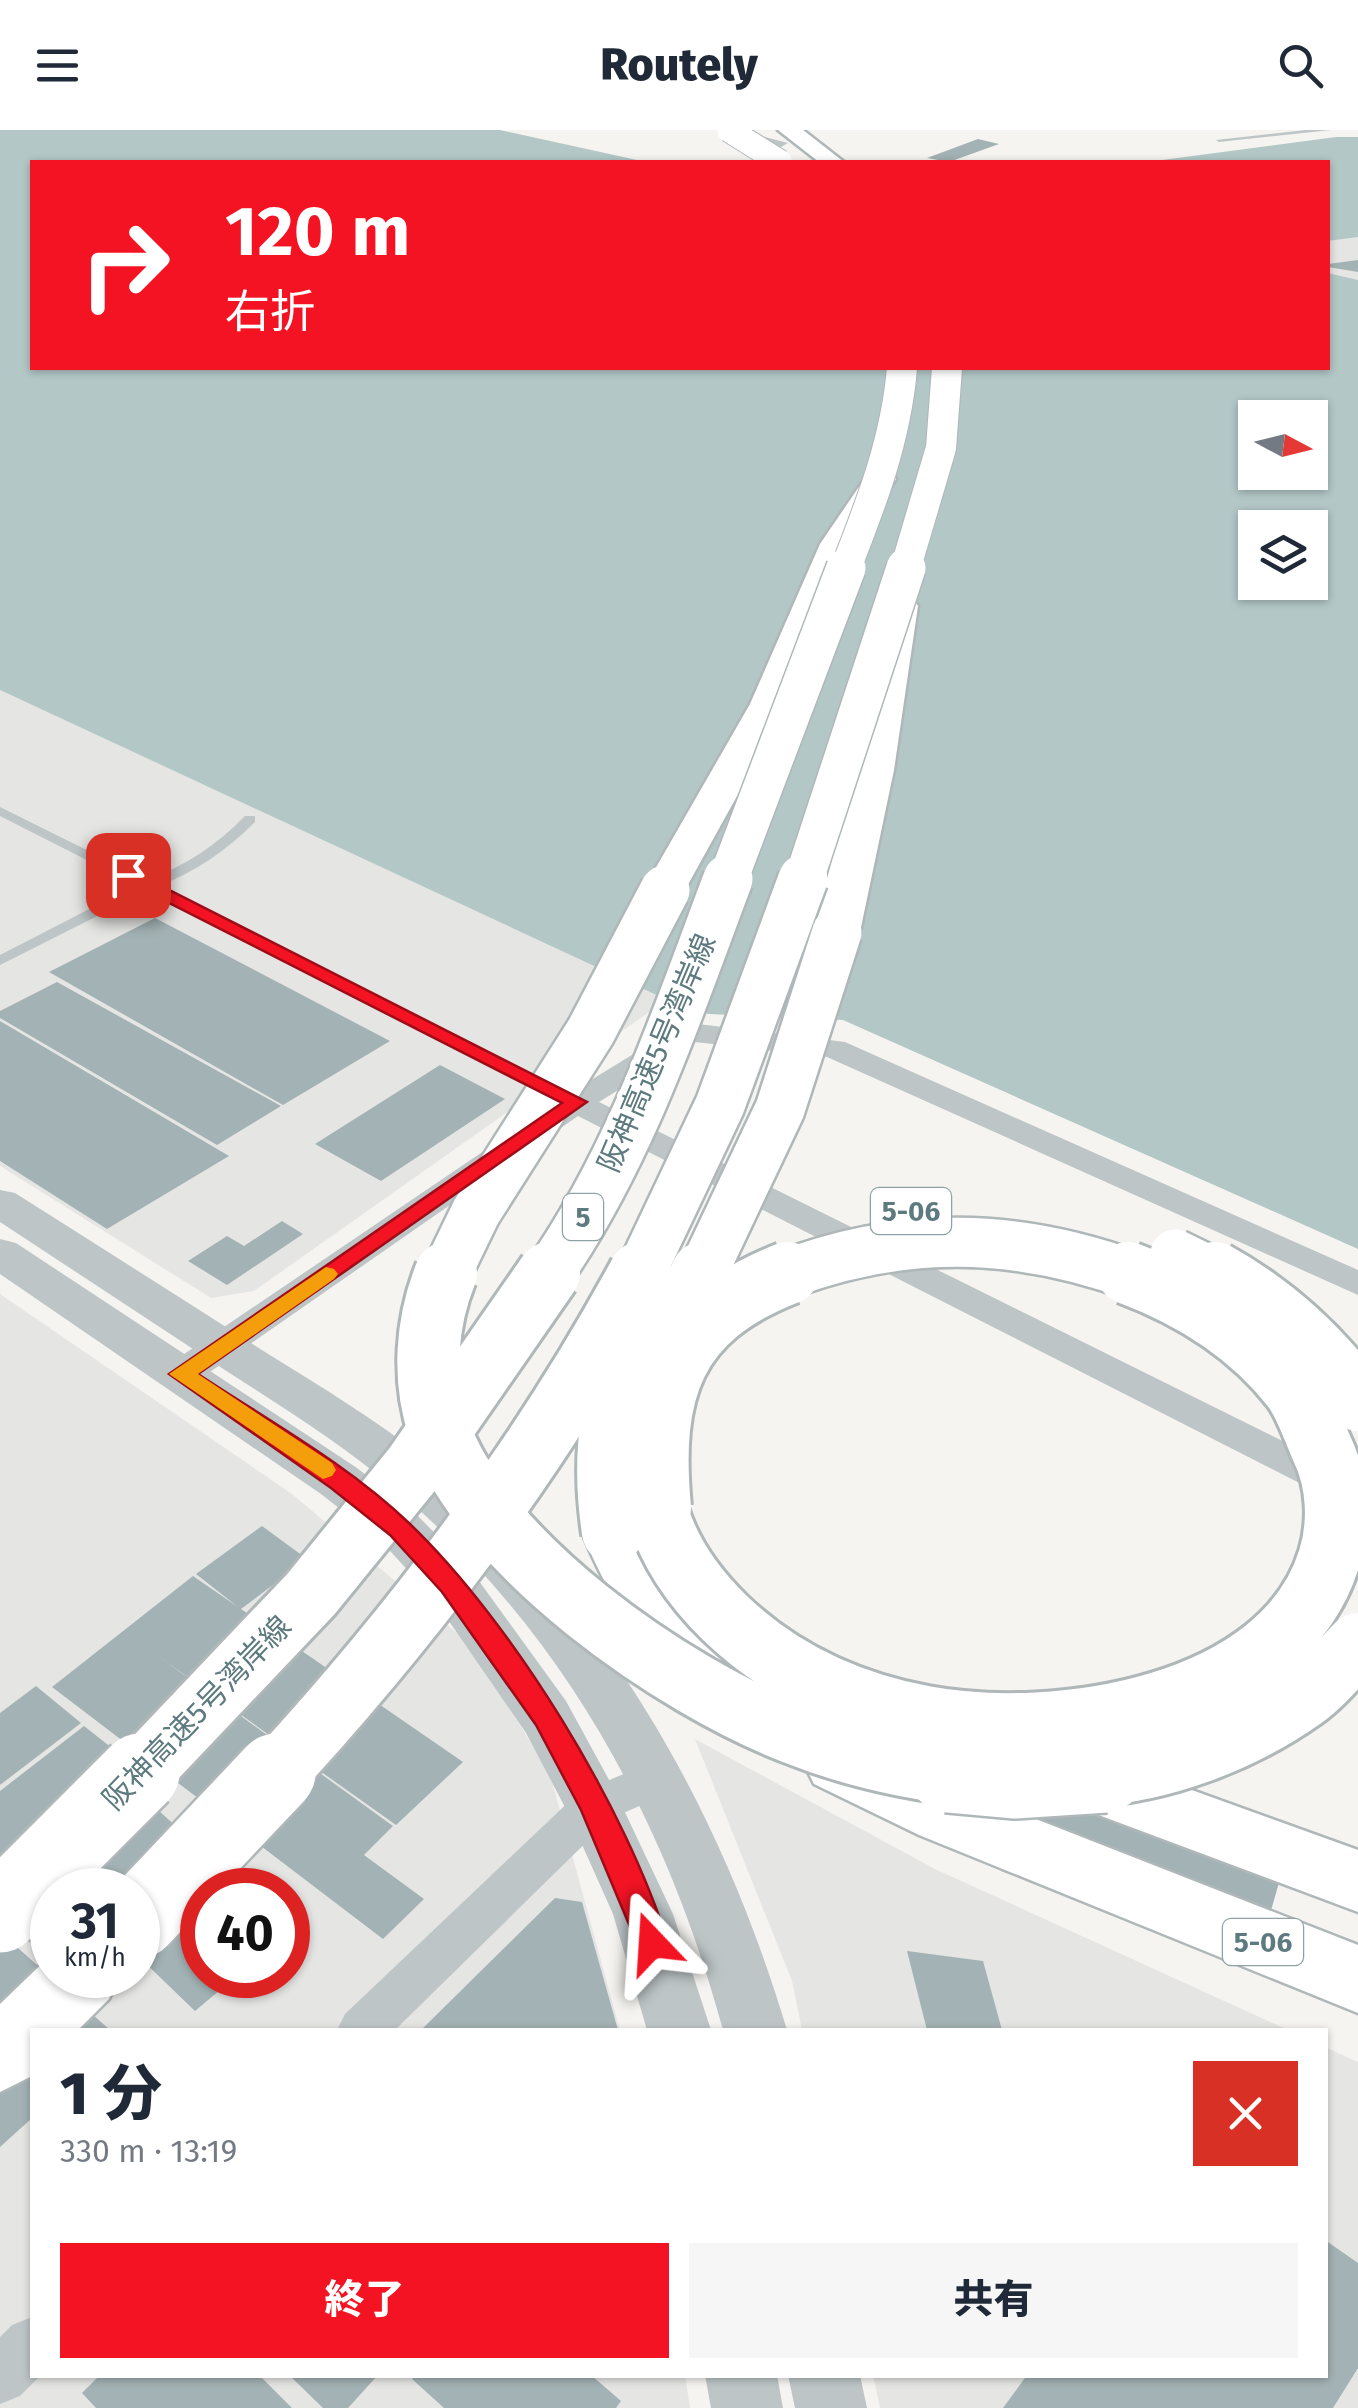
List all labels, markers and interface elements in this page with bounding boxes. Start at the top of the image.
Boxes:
icon: menu [30,38,85,93]
text: Routely [600,38,758,92]
icon: search [1273,38,1328,93]
text: 120 m [225,190,410,274]
icon: right [60,200,190,330]
text: 右折 [225,285,315,339]
north arrow [1238,400,1328,490]
map controls [1238,400,1328,600]
button: layers [1238,510,1328,600]
pin [86,833,171,918]
icon: arrive [101,848,156,903]
street label: 阪神高速5号湾岸線 [591,929,723,1177]
road number: 5-06 [871,1188,951,1234]
road number: 5 [563,1194,603,1240]
street label: 阪神高速5号湾岸線 [95,1609,299,1817]
speed limit sign: 40 [180,1868,310,1998]
text: 31 [71,1891,119,1951]
position arrow [600,1891,704,1995]
road number: 5-06 [1223,1919,1303,1965]
text: km/h [64,1943,126,1973]
text: 1 分 [60,2058,162,2130]
button: close [1193,2061,1298,2166]
text: 330 m · 13:19 [60,2132,237,2170]
button: 終了 [60,2243,669,2358]
button: 共有 [689,2243,1298,2358]

